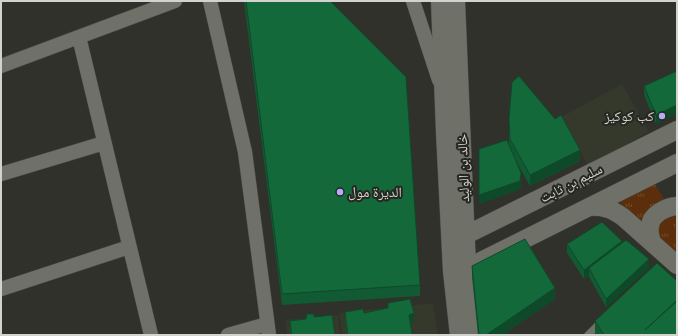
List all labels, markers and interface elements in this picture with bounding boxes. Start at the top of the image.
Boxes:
place label: كب كوكيز [603,109,654,125]
marker: كب كوكيز [657,111,667,121]
street label: خالد بن الوليد [455,133,473,203]
street label: سليم بن ثابت [538,161,606,207]
place label: الديرة مول [348,185,402,201]
marker: الديرة مول [335,187,345,197]

